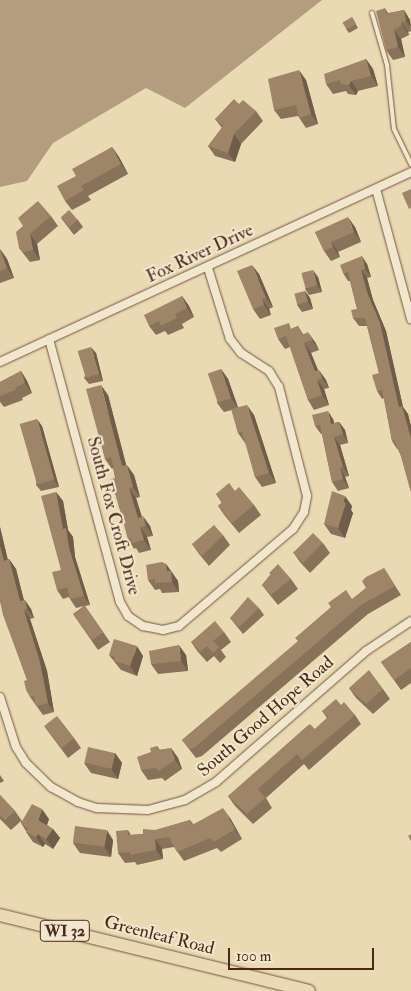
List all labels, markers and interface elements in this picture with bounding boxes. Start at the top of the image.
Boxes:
street label: Fox River Drive [143,220,257,288]
street label: South Fox Croft Drive [81,434,145,598]
street label: South Good Hope Road [194,652,338,782]
street label: Greenleaf Road [102,912,216,960]
road number: WI 32 [39,918,91,944]
scale bar [231,938,377,970]
text: 100 m [236,947,271,966]

